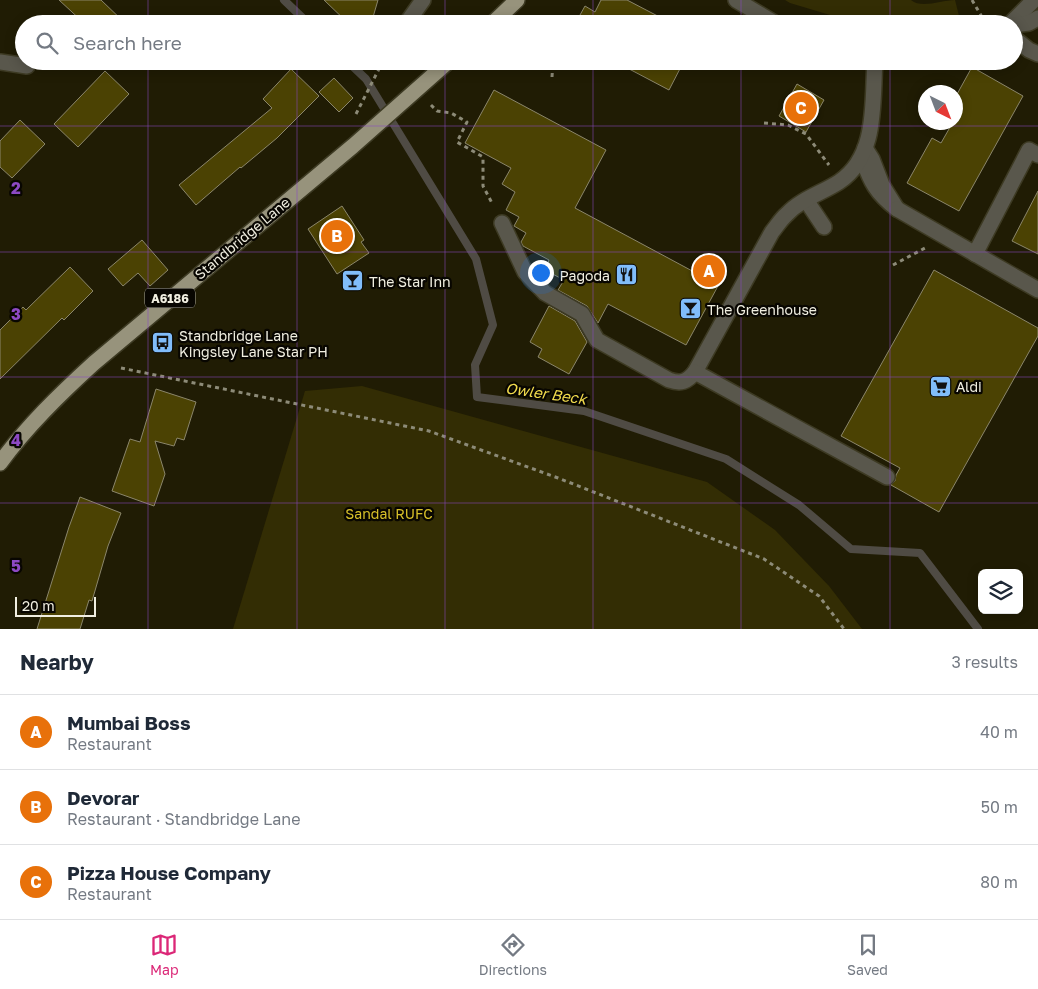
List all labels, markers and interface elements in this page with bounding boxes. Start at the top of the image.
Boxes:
search box [15,15,1023,70]
icon: search [33,29,61,57]
text: Search here [73,31,182,54]
north arrow [918,85,963,130]
pin: C [785,89,817,127]
text: 2 [11,178,21,198]
street label: Standbridge Lane [191,193,293,283]
pin: B [321,217,353,255]
pin: A [693,252,725,290]
your location [528,260,554,286]
restaurant icon: Pagoda [614,263,638,287]
place label: Pagoda [560,267,610,284]
bar icon: The Star Inn [341,269,365,293]
place label: The Star Inn [369,273,451,290]
road number: A6186 [145,288,195,308]
bar icon: The Greenhouse [679,297,703,321]
place label: The Greenhouse [707,301,817,318]
text: 3 [11,304,21,324]
place label: Standbridge Lane Kingsley Lane Star PH [179,327,328,360]
bus stop icon: Standbridge Lane Kingsley Lane Star PH [151,331,175,355]
supermarket icon: Aldi [928,374,952,398]
water label: Owler Beck [504,378,589,408]
place label: Aldi [956,378,982,395]
text: 4 [11,430,21,450]
park label: Sandal RUFC [345,505,433,522]
text: 5 [11,556,21,576]
map controls [978,569,1023,614]
button: layers [978,569,1023,614]
scale bar [15,594,96,617]
text: 20 m [22,597,55,614]
text: Nearby [20,649,94,675]
text: 3 results [951,652,1018,672]
text: Mumbai Boss [67,711,191,734]
text: A [30,722,42,742]
text: 40 m [980,722,1018,742]
text: Restaurant [67,734,152,754]
text: Devorar [67,786,139,809]
text: B [30,797,42,817]
text: 50 m [981,797,1018,817]
text: Restaurant · Standbridge Lane [67,809,300,829]
text: Pizza House Company [67,861,271,884]
text: C [30,872,42,892]
text: 80 m [980,872,1018,892]
text: Restaurant [67,884,152,904]
tab: Map [150,931,179,978]
tab: Directions [479,931,547,978]
tab: Saved [847,931,888,978]

